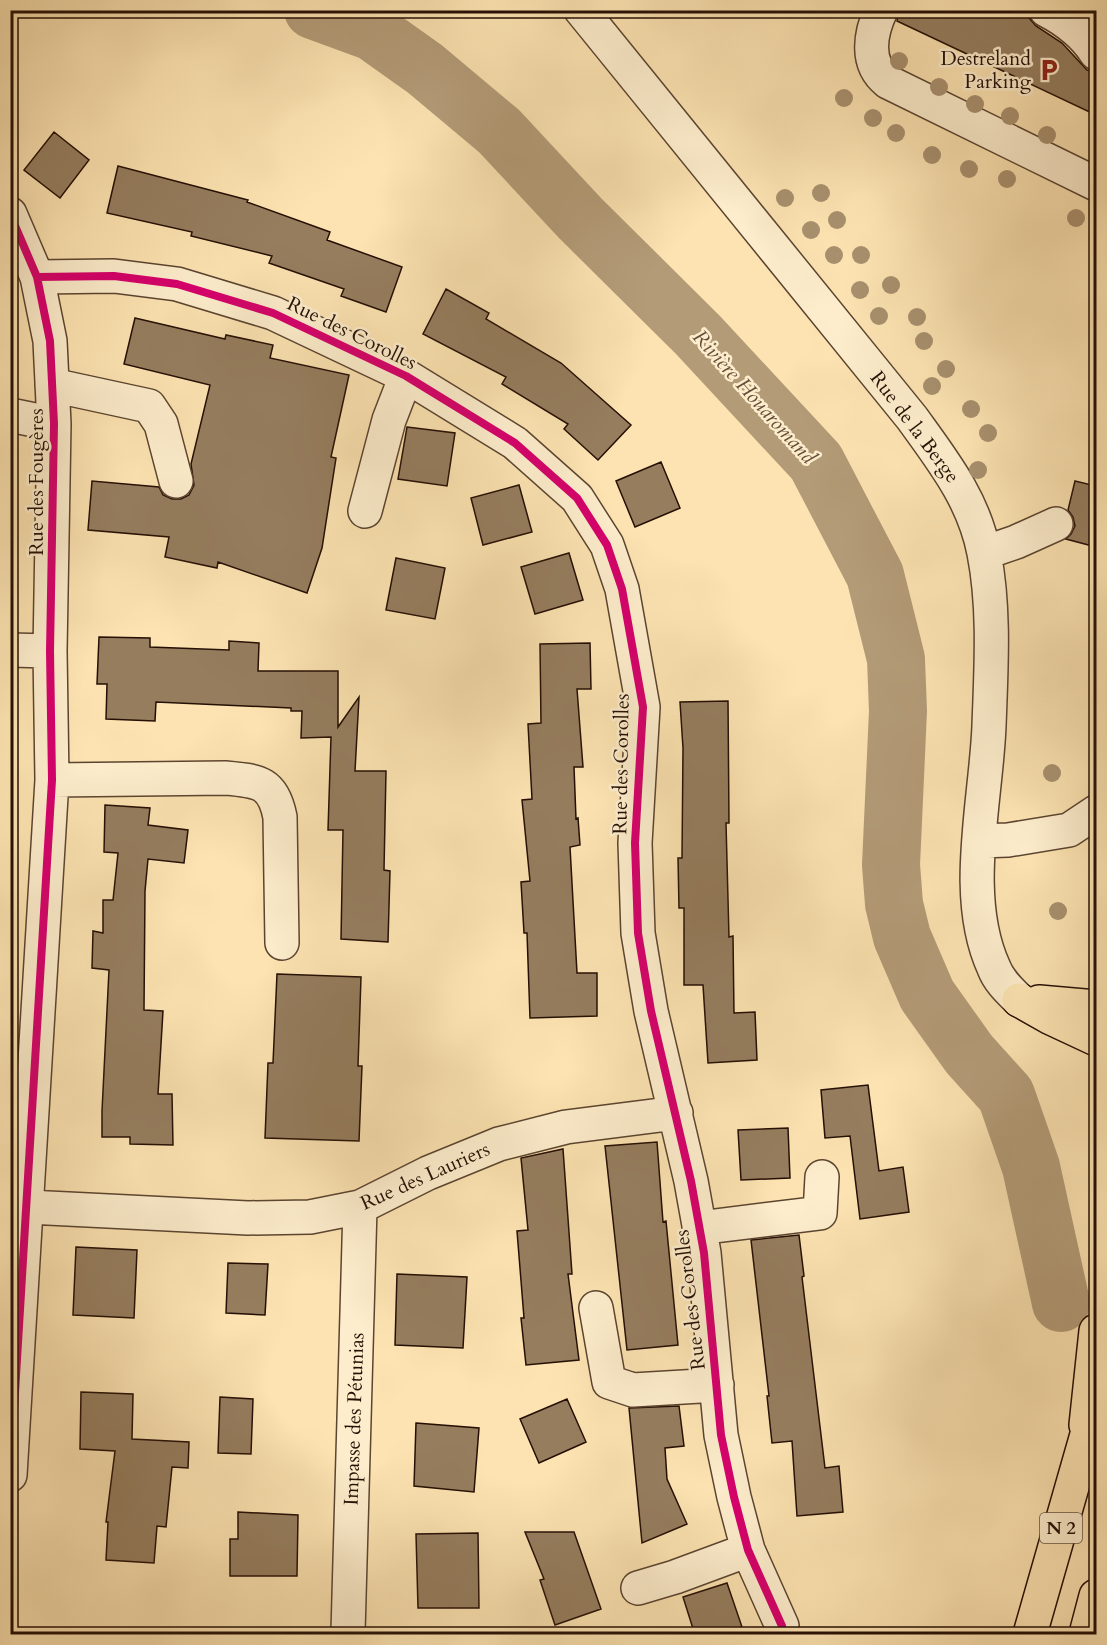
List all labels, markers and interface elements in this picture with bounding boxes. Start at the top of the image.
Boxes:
place label: Destreland Parking [941,45,1032,95]
parking icon: Destreland Parking [1036,57,1062,83]
street label: Rue des Corolles [283,290,421,376]
water label: Rivière Houaromand [686,323,823,471]
street label: Rue de la Berge [864,365,966,489]
street label: Rue des Fougères [23,408,50,556]
street label: Rue des Corolles [606,693,636,835]
street label: Rue des Lauriers [356,1135,494,1217]
street label: Rue des Corolles [668,1228,712,1372]
street label: Impasse des Pétunias [337,1332,371,1506]
road number: N 2 [1040,1513,1082,1543]

